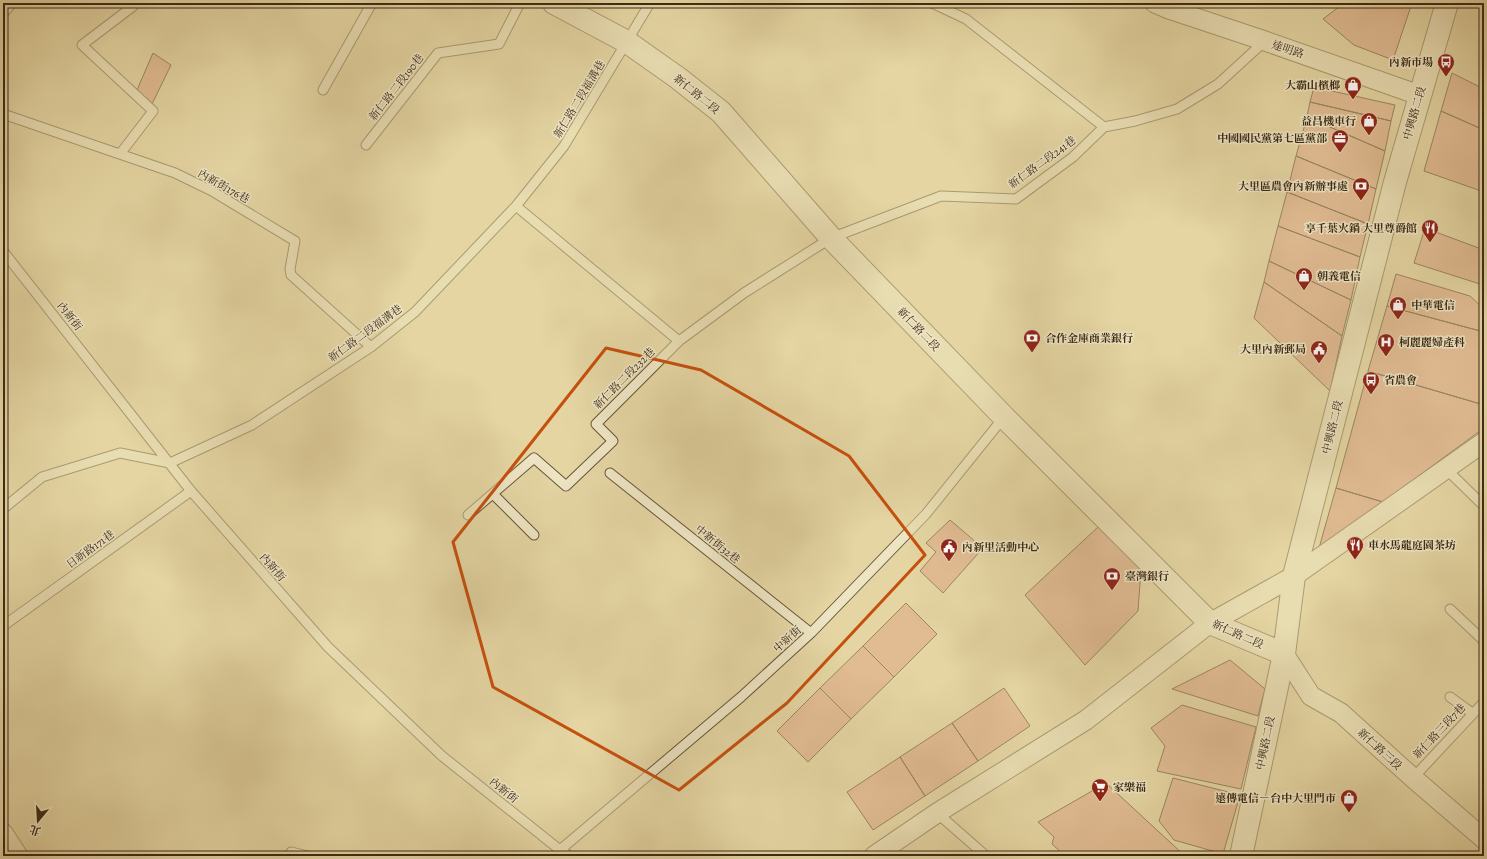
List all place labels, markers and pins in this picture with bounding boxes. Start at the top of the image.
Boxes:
bus stop icon: 內新市場 [1436,52,1456,77]
place label: 內新市場 [1389,55,1433,70]
shop icon: 大霸山檳榔 [1343,75,1363,100]
place label: 大霸山檳榔 [1285,78,1341,93]
shop icon: 益昌機車行 [1359,111,1379,136]
place label: 益昌機車行 [1301,114,1356,129]
office icon: 中國國民黨第七區黨部 [1330,128,1350,153]
place label: 中國國民黨第七區黨部 [1217,131,1328,146]
bank icon: 大里區農會內新辦事處 [1351,176,1371,201]
place label: 大里區農會內新辦事處 [1238,179,1348,194]
restaurant icon: 享千葉火鍋 大里尊爵館 [1420,218,1440,243]
place label: 享千葉火鍋 大里尊爵館 [1305,221,1417,236]
shop icon: 朝義電信 [1294,266,1314,291]
place label: 朝義電信 [1317,269,1361,284]
shop icon: 中華電信 [1388,295,1408,320]
place label: 中華電信 [1411,298,1455,313]
bank icon: 合作金庫商業銀行 [1022,328,1042,353]
place label: 合作金庫商業銀行 [1045,331,1133,346]
hospital icon: 柯麗麗婦產科 [1376,332,1396,357]
place label: 柯麗麗婦產科 [1399,335,1465,350]
public building icon: 大里內新郵局 [1309,339,1329,364]
place label: 大里內新郵局 [1240,342,1306,357]
bus stop icon: 省農會 [1361,370,1381,395]
place label: 省農會 [1384,373,1417,388]
restaurant icon: 車水馬龍庭園茶坊 [1345,535,1365,560]
public building icon: 內新里活動中心 [939,537,959,562]
place label: 車水馬龍庭園茶坊 [1368,538,1456,553]
place label: 內新里活動中心 [962,540,1039,555]
bank icon: 臺灣銀行 [1102,566,1122,591]
place label: 臺灣銀行 [1125,569,1169,584]
supermarket icon: 家樂福 [1090,777,1110,802]
place label: 家樂福 [1113,780,1146,795]
shop icon: 遠傳電信－台中大里門市 [1339,788,1359,813]
place label: 遠傳電信－台中大里門市 [1215,791,1336,806]

